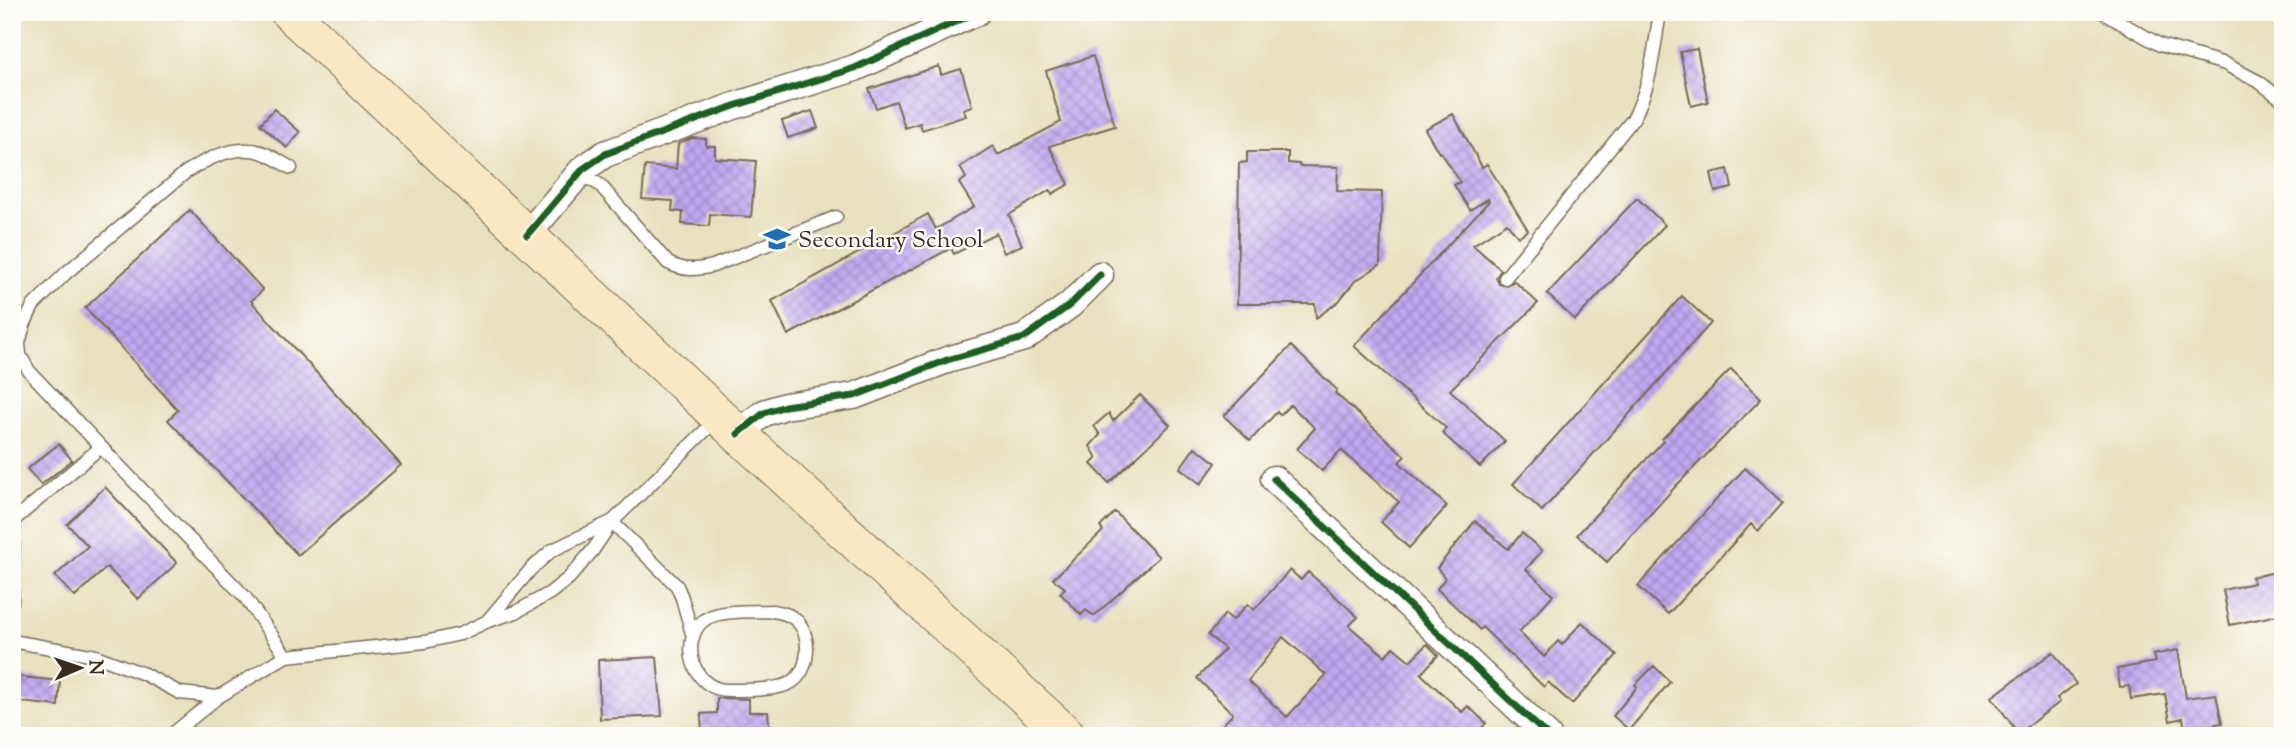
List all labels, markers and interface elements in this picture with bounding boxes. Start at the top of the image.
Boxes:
school or university icon: Secondary School [762,224,792,254]
place label: Secondary School [798,224,984,258]
north arrow [46,632,116,702]
text: N [81,659,108,676]

